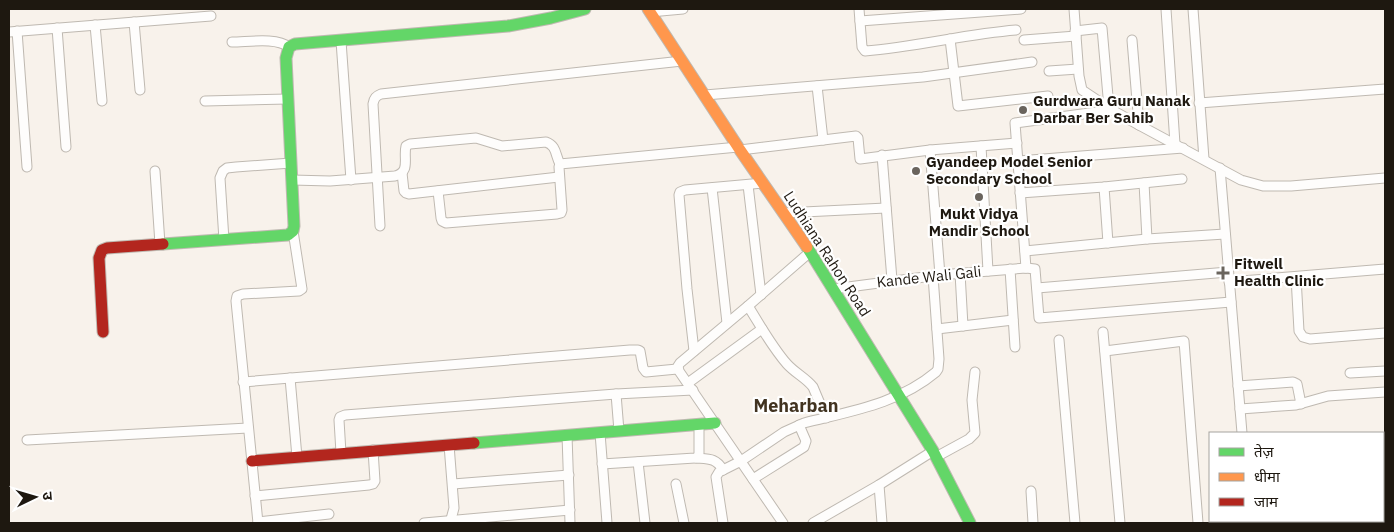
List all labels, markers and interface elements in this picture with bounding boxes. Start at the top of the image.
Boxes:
place label: Gurdwara Guru Nanak Darbar Ber Sahib [1033,91,1191,127]
marker: Gurdwara Guru Nanak Darbar Ber Sahib [1017,104,1029,116]
place label: Gyandeep Model Senior Secondary School [926,152,1093,188]
marker: Gyandeep Model Senior Secondary School [910,165,922,177]
street label: Ludhiana Rahon Road [780,187,875,320]
marker: Mukt Vidya Mandir School [973,191,985,203]
place label: Mukt Vidya Mandir School [929,204,1030,240]
place label: Fitwell Health Clinic [1234,254,1324,290]
street label: Kande Wali Gali [876,262,982,291]
marker: Fitwell Health Clinic [1216,266,1230,280]
district label: Meharban [753,394,839,417]
legend [1209,432,1384,522]
text: तेज़ [1254,442,1275,461]
text: धीमा [1254,467,1281,486]
north arrow [10,472,60,522]
text: उ [39,491,57,502]
text: जाम [1254,492,1279,511]

